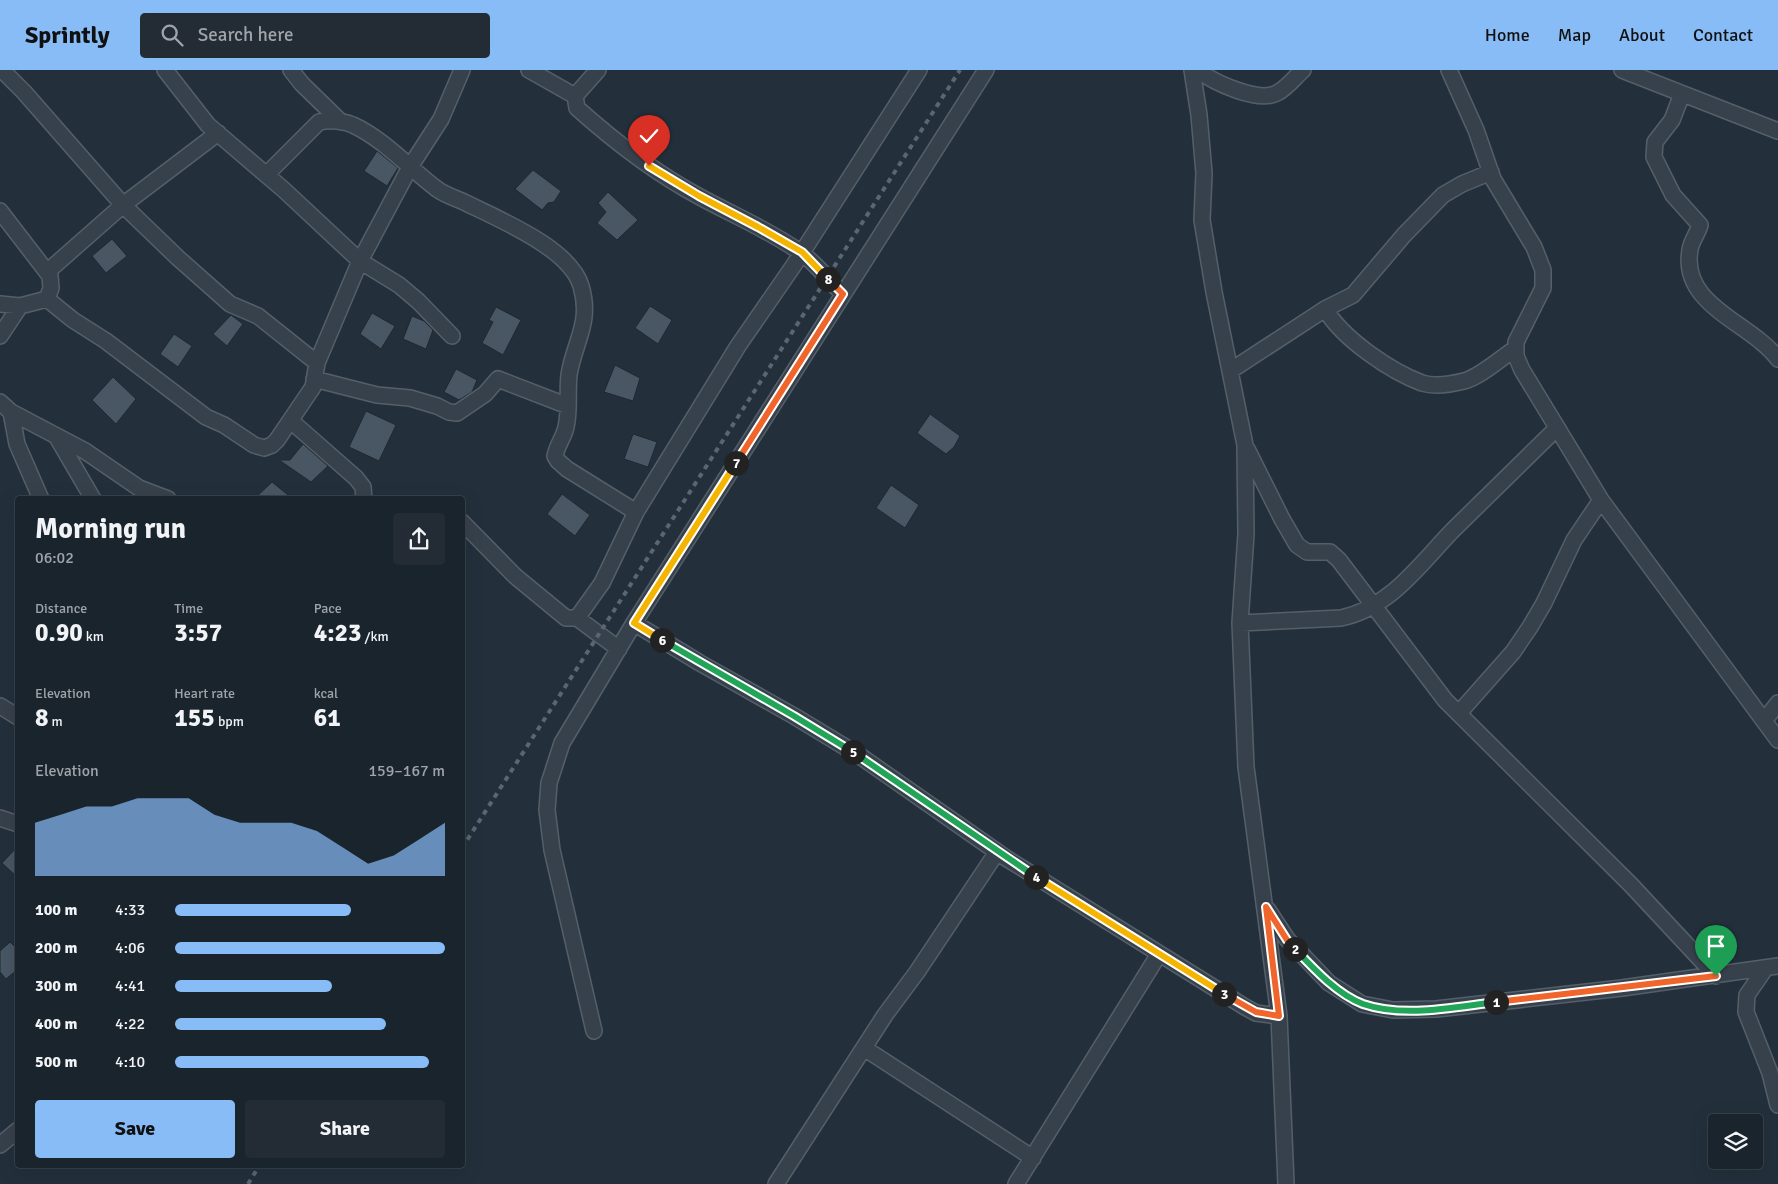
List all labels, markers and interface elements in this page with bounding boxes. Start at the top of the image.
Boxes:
search box [140,13,490,58]
text: Sprintly [25,20,110,50]
icon: search [158,21,186,49]
text: Search here [198,23,294,47]
text: Home [1485,24,1530,46]
text: Map [1558,24,1591,46]
text: About [1619,24,1665,46]
text: Contact [1693,24,1753,46]
pin [628,115,670,166]
icon: check [635,122,663,150]
pin: 8 [816,266,840,292]
text: 8 [825,271,832,288]
pin: 7 [724,450,748,476]
text: 7 [733,455,740,472]
text: Morning run [35,512,186,546]
button: share [393,513,445,565]
text: 06:02 [35,548,74,568]
text: Distance [35,600,87,617]
text: Time [174,600,203,617]
text: Pace [314,600,342,617]
text: 0.90 [35,617,83,648]
text: 3:57 [174,617,222,648]
text: 4:23 [314,617,362,648]
text: km [83,628,104,645]
text: /km [362,628,389,645]
pin: 6 [650,628,674,652]
text: 6 [659,632,666,649]
text: Elevation [35,685,91,702]
text: Heart rate [174,685,235,702]
text: kcal [314,685,338,702]
text: 8 [35,702,49,733]
text: 155 [174,702,215,733]
text: 61 [314,702,341,733]
text: m [49,713,63,730]
text: bpm [215,713,244,730]
pin: 5 [840,740,866,764]
text: 5 [850,744,857,761]
text: Elevation [35,761,99,781]
text: 159–167 m [368,761,445,781]
pin: 4 [1024,864,1048,890]
text: 4 [1033,869,1040,886]
text: 100 m [35,900,77,920]
text: 4:33 [115,900,145,920]
pin [1695,925,1737,976]
icon: arrive [1702,932,1730,960]
pin: 2 [1282,936,1308,962]
text: 200 m [35,938,77,958]
text: 4:06 [115,938,145,958]
text: 2 [1292,941,1299,958]
text: 300 m [35,976,77,996]
text: 4:41 [115,976,145,996]
pin: 3 [1212,982,1236,1006]
text: 3 [1221,986,1228,1003]
pin: 1 [1484,990,1508,1014]
text: 1 [1493,994,1500,1011]
text: 400 m [35,1014,77,1034]
text: 4:22 [115,1014,145,1034]
text: 500 m [35,1052,77,1072]
text: 4:10 [115,1052,145,1072]
button: Save [35,1100,235,1158]
button: Share [245,1100,445,1158]
map controls [1708,1114,1763,1169]
button: layers [1708,1114,1763,1169]

